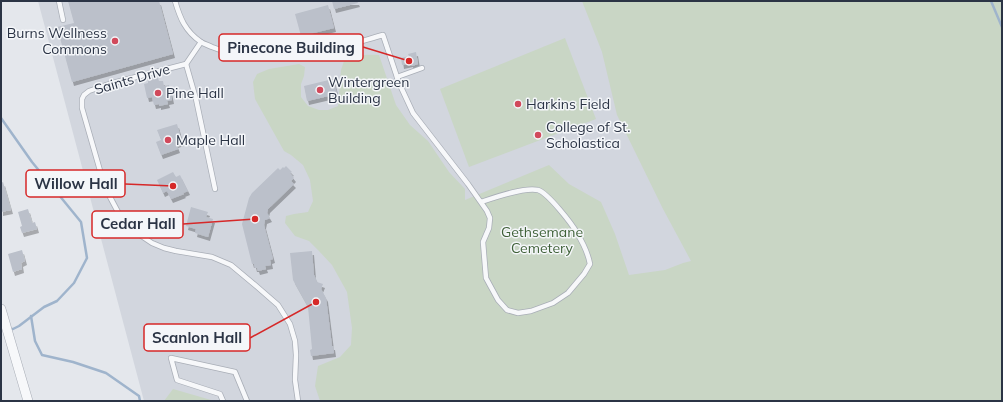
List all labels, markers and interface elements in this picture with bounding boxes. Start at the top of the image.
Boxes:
place label: Burns Wellness Commons [7,24,107,58]
callout: Pinecone Building [219,34,363,61]
marker: Burns Wellness Commons [110,36,120,46]
text: Pinecone Building [227,38,355,57]
street label: Saints Drive [92,60,172,98]
place label: Wintergreen Building [328,73,409,107]
place label: Pine Hall [166,84,224,102]
marker: Wintergreen Building [315,85,325,95]
marker: Pine Hall [153,88,163,98]
place label: Harkins Field [526,95,610,113]
marker: Harkins Field [513,99,523,109]
place label: College of St. Scholastica [546,118,630,152]
marker: College of St. Scholastica [533,130,543,140]
place label: Maple Hall [176,131,245,149]
marker: Maple Hall [163,135,173,145]
callout: Willow Hall [26,170,125,197]
text: Willow Hall [34,174,118,193]
callout: Cedar Hall [92,211,183,238]
text: Cedar Hall [100,214,176,233]
park label: Gethsemane Cemetery [501,223,583,257]
callout: Scanlon Hall [144,324,250,351]
text: Scanlon Hall [152,328,242,347]

